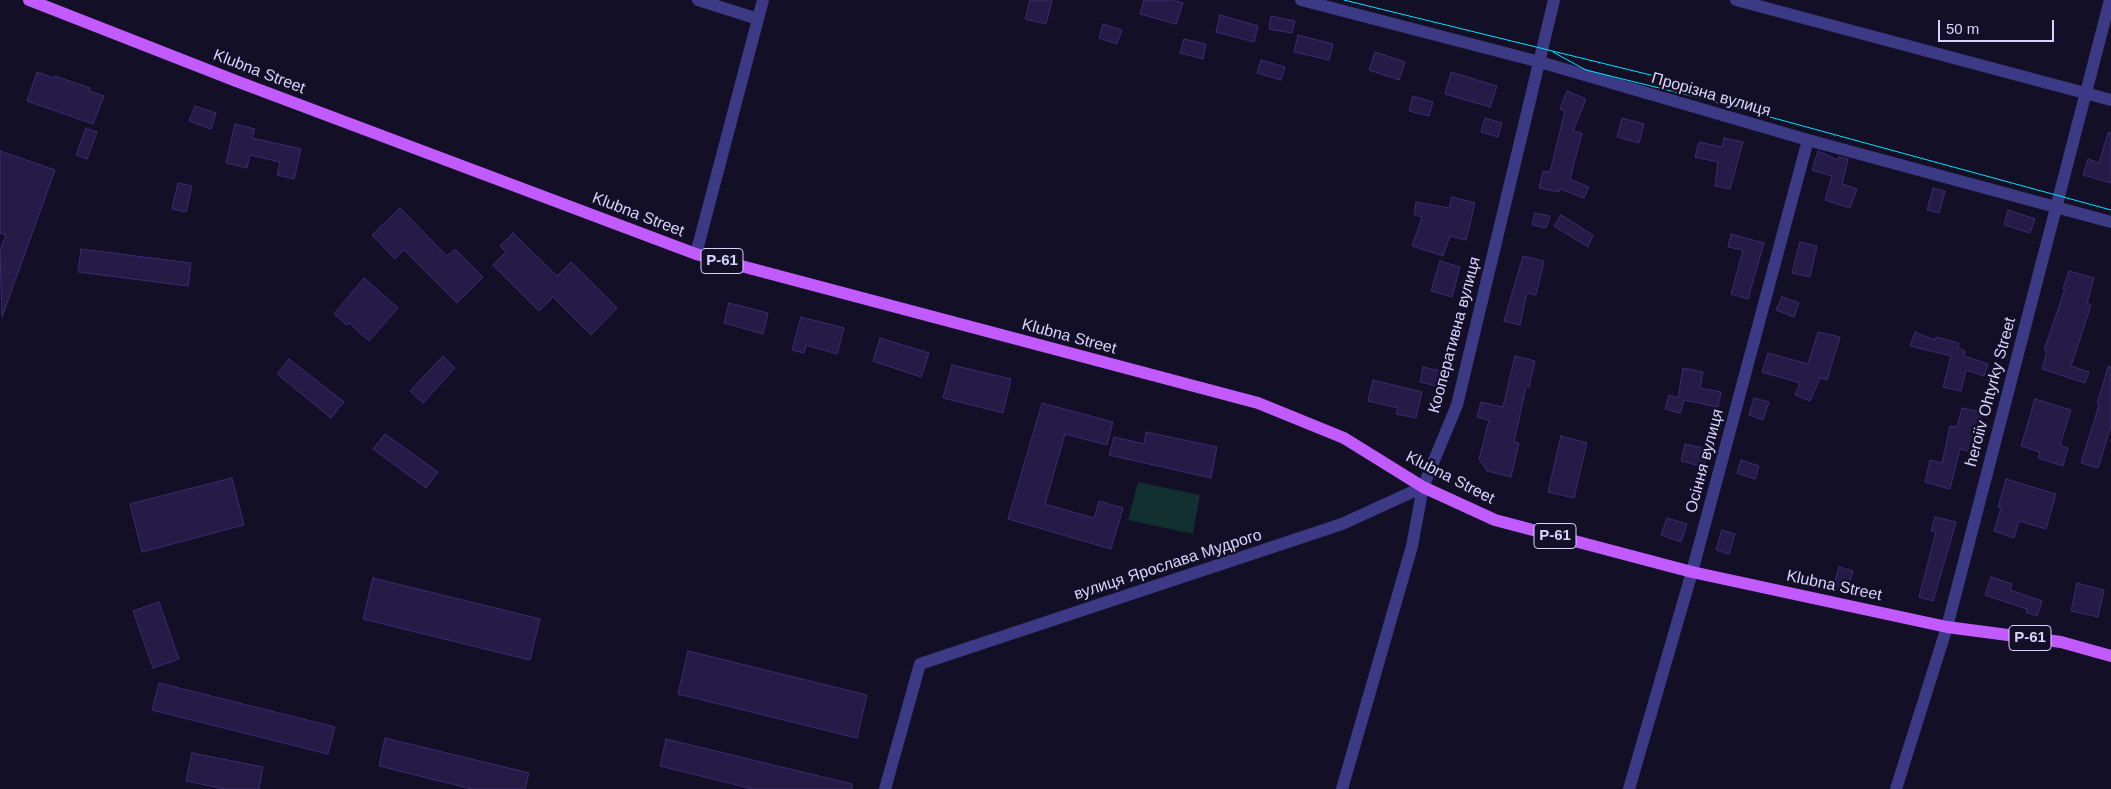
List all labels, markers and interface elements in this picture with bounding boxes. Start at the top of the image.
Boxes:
scale bar [1941,10,2057,42]
text: 50 m [1946,20,1979,37]
street label: Klubna Street [210,46,308,98]
street label: Прорізна вулиця [1649,69,1773,121]
street label: Klubna Street [589,189,687,241]
road number: Р-61 [701,248,743,274]
street label: Кооперативна вулиця [1425,255,1485,415]
street label: Klubna Street [1020,315,1118,359]
street label: heroiiv Ohtyrky Street [1962,315,2020,469]
street label: Осіння вулиця [1682,407,1728,515]
street label: Klubna Street [1402,447,1498,509]
road number: Р-61 [1534,524,1576,548]
street label: вулиця Ярослава Мудрого [1072,526,1264,604]
street label: Klubna Street [1785,567,1883,605]
road number: Р-61 [2009,626,2051,650]

